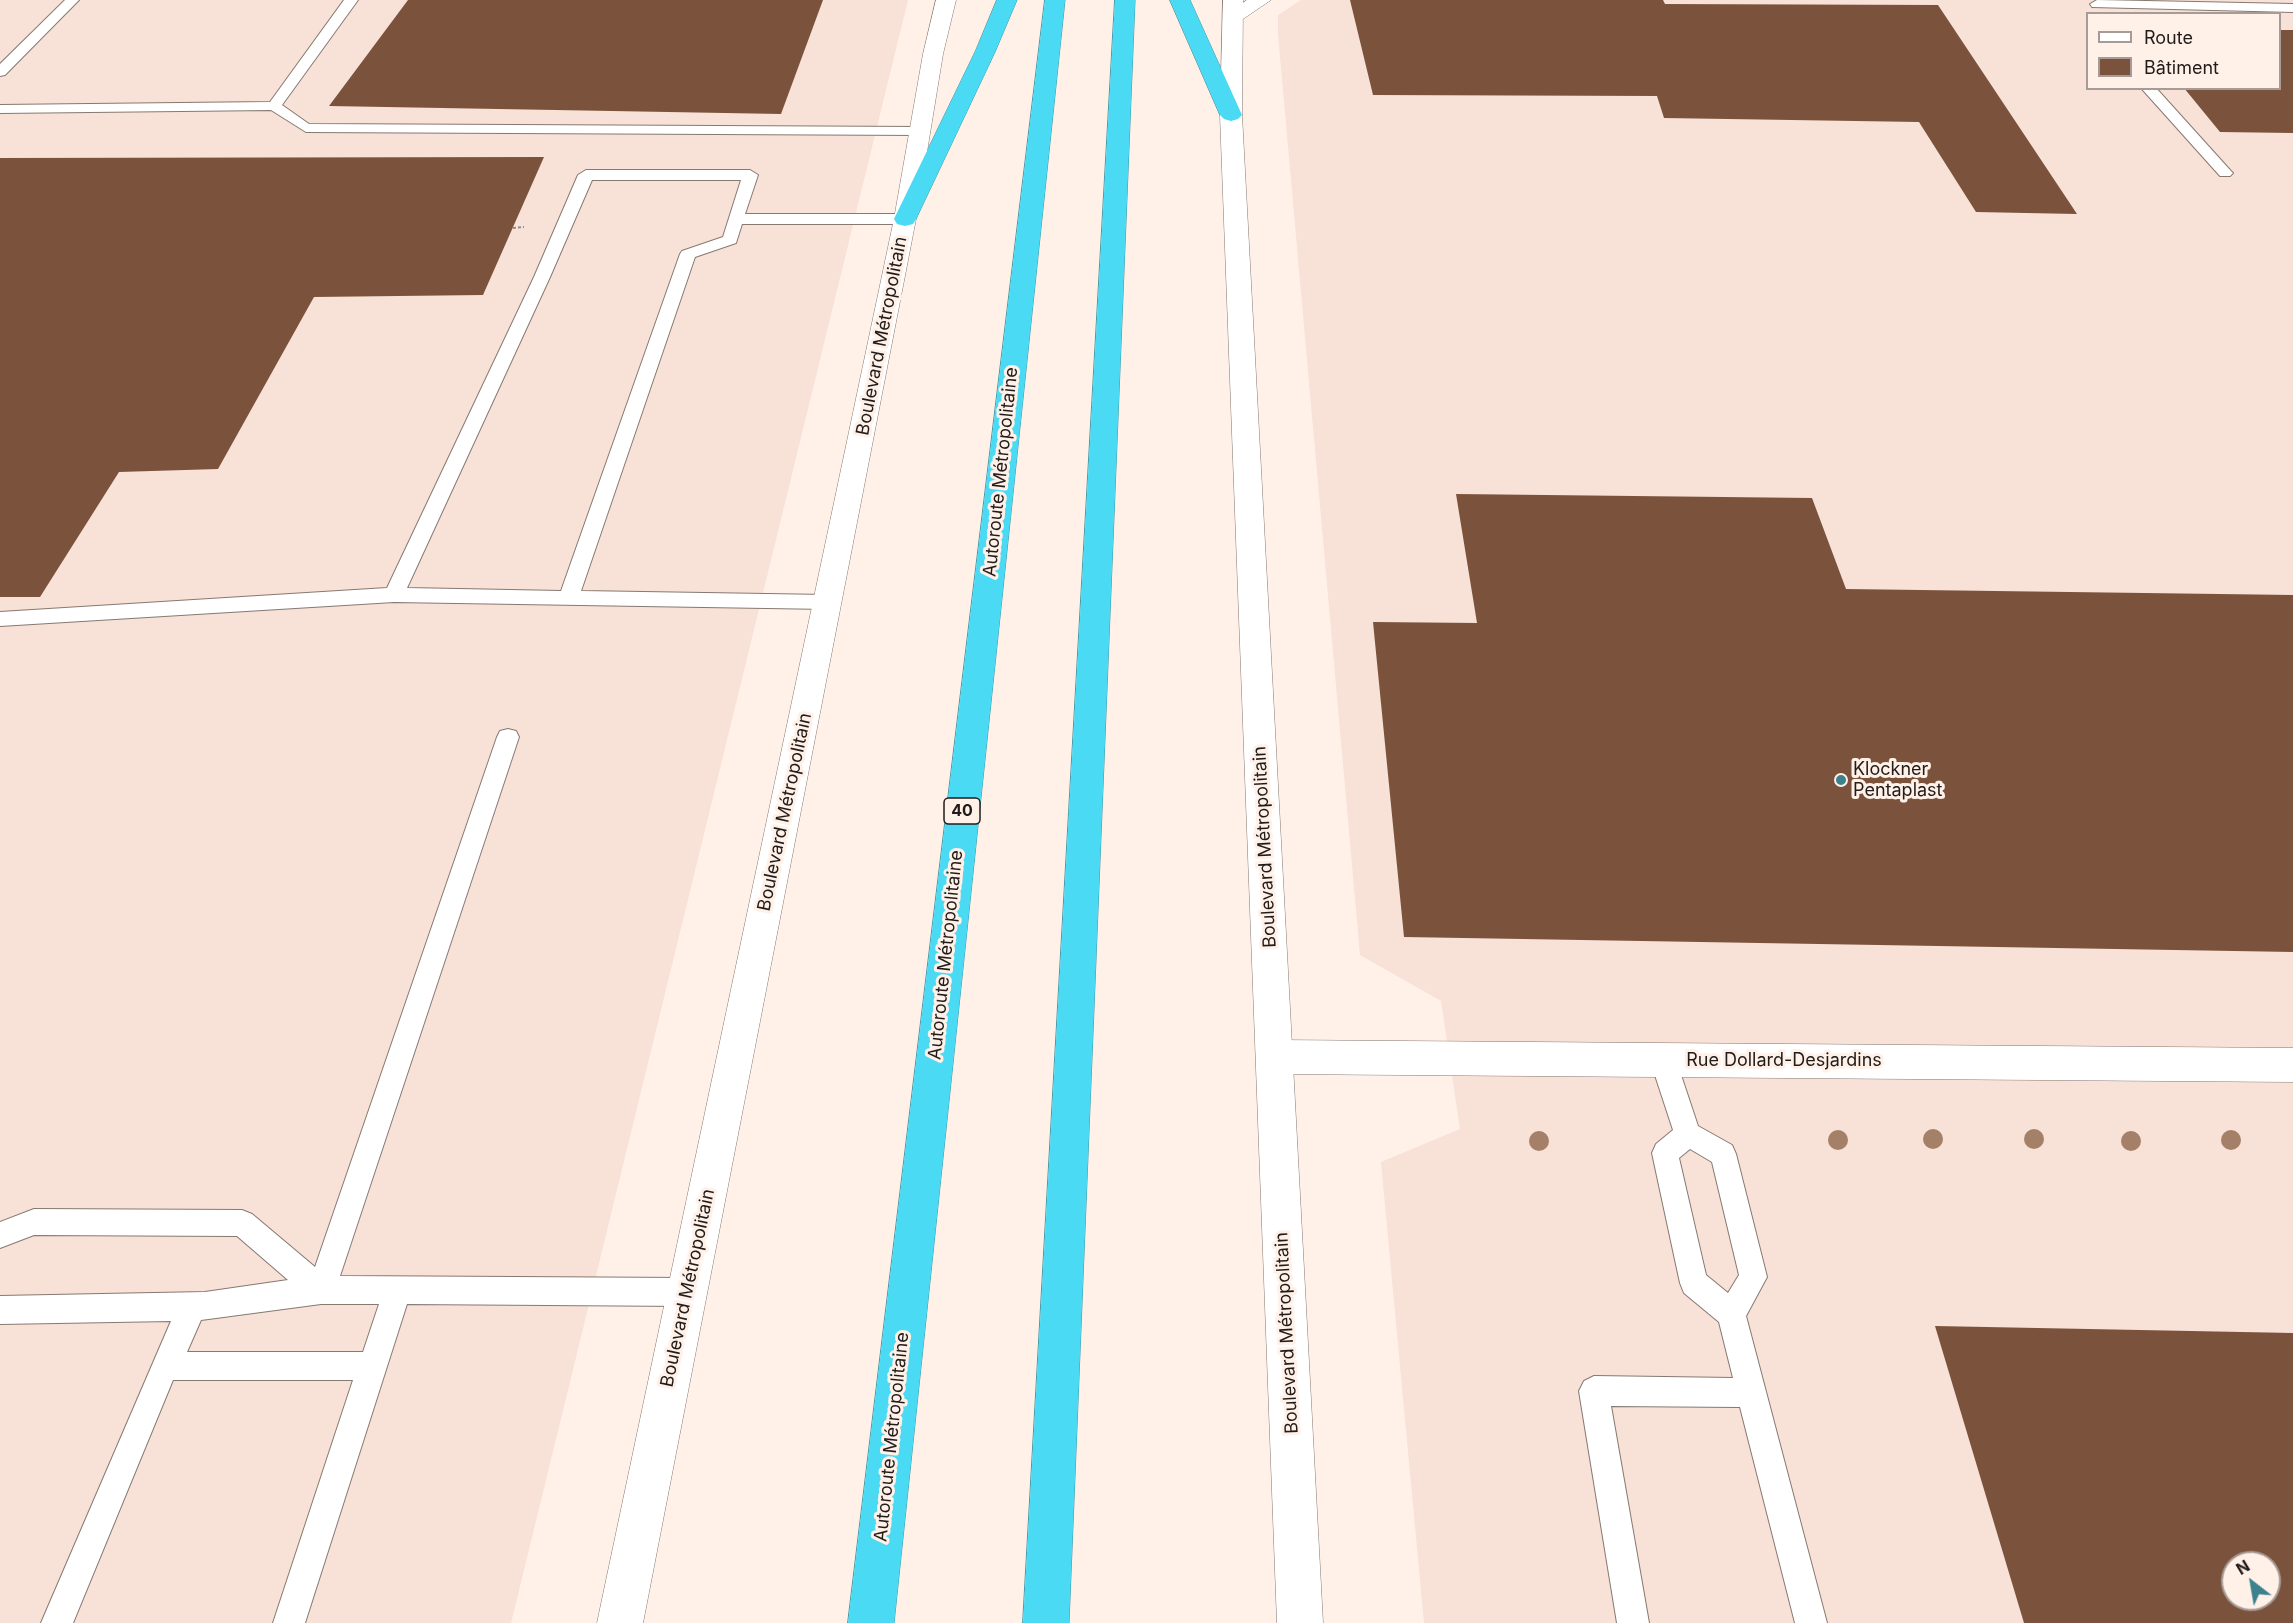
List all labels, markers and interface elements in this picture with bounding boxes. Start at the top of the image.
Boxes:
legend [2086,12,2281,90]
text: Route [2144,27,2193,48]
text: Bâtiment [2144,57,2219,78]
street label: Boulevard Métropolitain [852,235,912,437]
street label: Autoroute Métropolitaine [979,366,1023,578]
street label: Boulevard Métropolitain [753,711,817,913]
street label: Boulevard Métropolitain [1249,746,1281,948]
place label: Klockner Pentaplast [1853,759,1942,802]
marker: Klockner Pentaplast [1834,773,1848,787]
road number: 40 [944,798,980,824]
street label: Autoroute Métropolitaine [924,849,968,1061]
street label: Rue Dollard-Desjardins [1686,1050,1882,1072]
street label: Boulevard Métropolitain [656,1187,720,1389]
street label: Boulevard Métropolitain [1271,1232,1303,1434]
street label: Autoroute Métropolitaine [870,1331,914,1543]
north arrow [2221,1551,2281,1611]
text: N [2232,1556,2253,1579]

